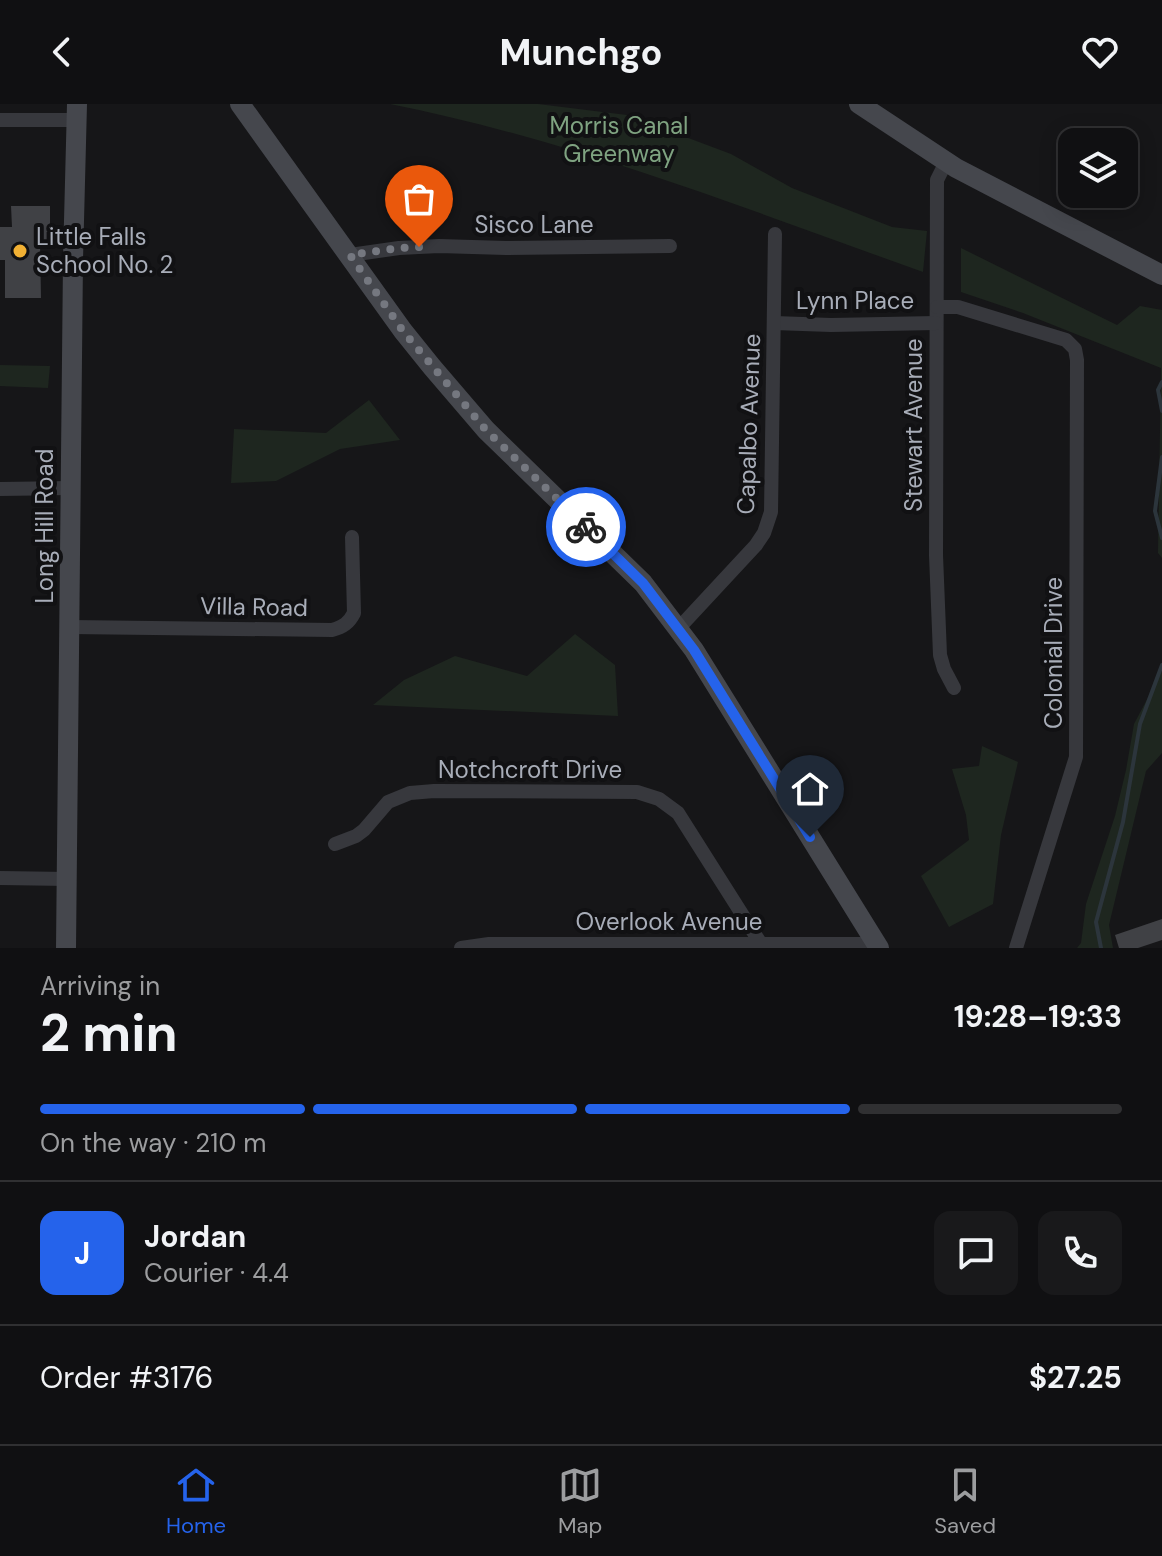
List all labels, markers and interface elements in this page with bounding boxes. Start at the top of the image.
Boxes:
text: Munchgo [499,29,663,76]
icon: back [40,30,84,74]
icon: heart [1078,30,1122,74]
park label: Morris Canal Greenway [550,110,688,169]
map controls [1058,128,1138,208]
button: layers [1058,128,1138,208]
pin [385,165,453,247]
icon: bag [397,177,441,221]
street label: Sisco Lane [474,209,594,240]
place label: Little Falls School No. 2 [36,221,173,280]
marker: Little Falls School No. 2 [11,242,29,260]
street label: Lynn Place [796,285,914,316]
street label: Capalbo Avenue [730,333,767,515]
street label: Stewart Avenue [898,338,929,512]
street label: Long Hill Road [29,449,60,604]
courier [546,487,626,567]
icon: bike [564,505,608,549]
street label: Colonial Drive [1038,577,1069,729]
street label: Villa Road [200,590,308,623]
street label: Notchcroft Drive [438,754,622,785]
pin [776,755,844,837]
icon: home [788,767,832,811]
street label: Overlook Avenue [576,906,762,937]
text: Arriving in [40,969,160,1003]
text: 19:28–19:33 [954,997,1122,1036]
text: 2 min [40,999,178,1067]
text: On the way · 210 m [40,1126,266,1160]
button: chat [934,1211,1018,1295]
button: phone [1038,1211,1122,1295]
text: Jordan [144,1217,246,1256]
text: J [74,1234,90,1273]
text: Courier · 4.4 [144,1256,289,1290]
text: Order #3176 [40,1358,213,1397]
text: $27.25 [1029,1358,1122,1397]
tab: Home [166,1463,226,1540]
tab: Map [558,1463,602,1540]
tab: Saved [934,1463,996,1540]

